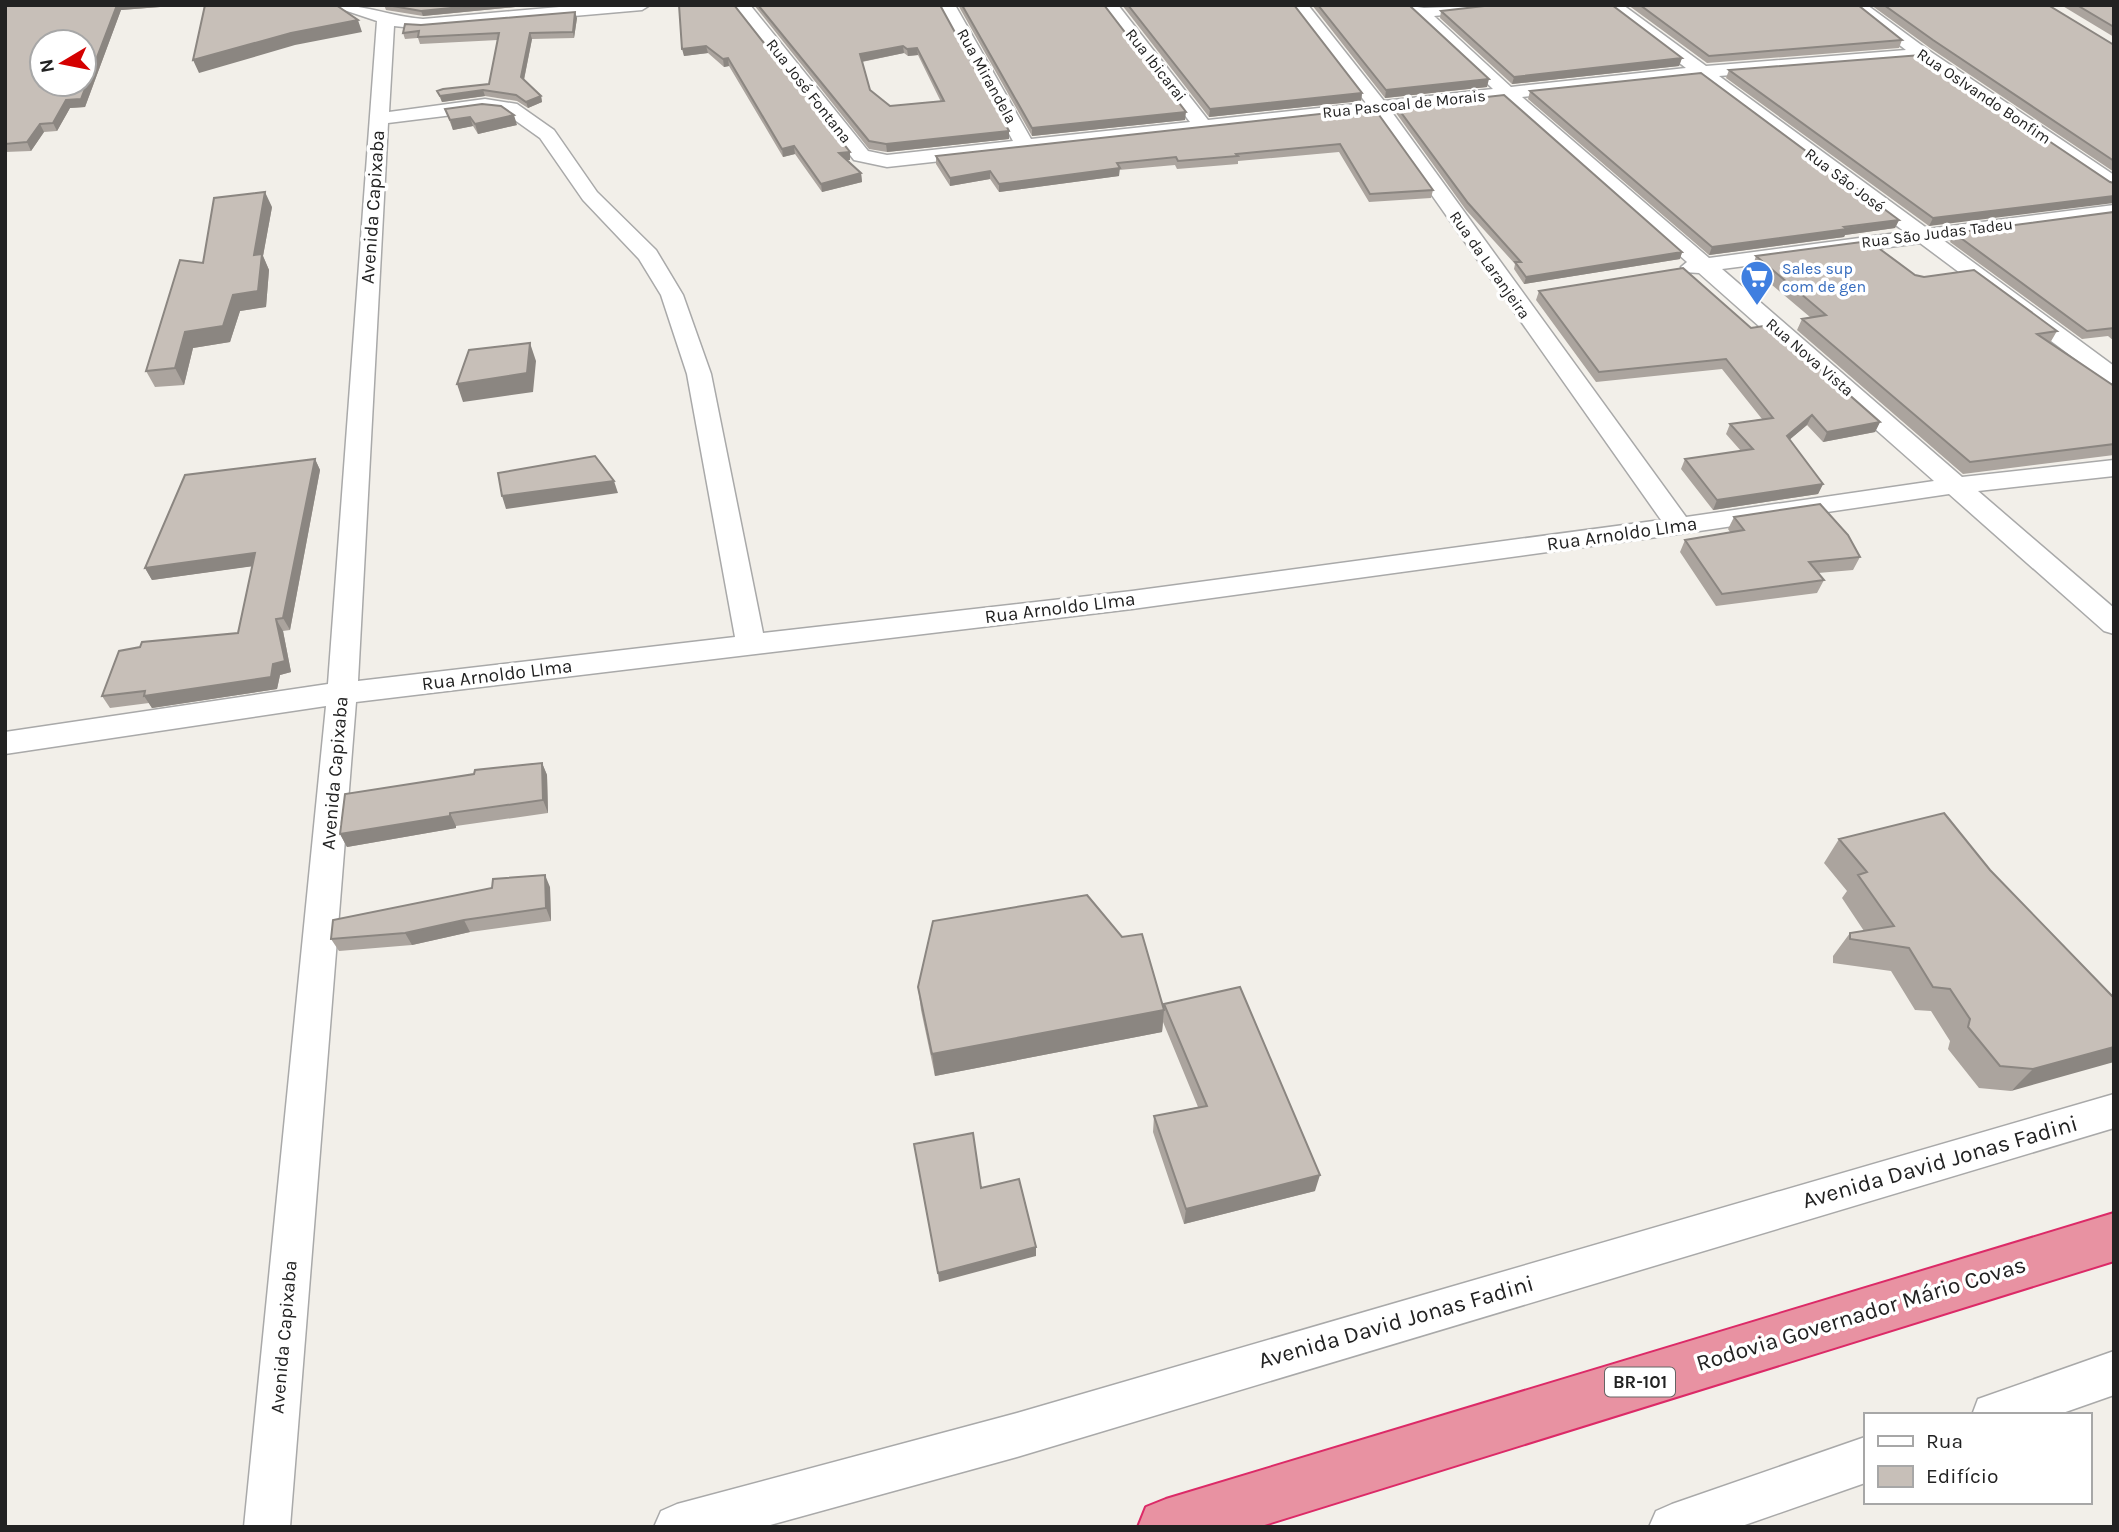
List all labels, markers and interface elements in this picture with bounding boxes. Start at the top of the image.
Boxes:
street label: Rua Mirandela [953,25,1021,127]
street label: Rua Ibicarai [1122,25,1190,105]
north arrow [28,28,98,98]
street label: Rua José Fontana [762,35,856,147]
street label: Rua Oslvando Bonfim [1913,44,2055,148]
text: N [35,57,59,74]
street label: Rua Pascoal de Morais [1322,86,1486,122]
street label: Avenida Capixaba [357,129,389,285]
street label: Rua São José [1801,144,1889,216]
street label: Rua da Laranjeira [1446,207,1534,323]
street label: Rua São Judas Tadeu [1860,214,2014,252]
supermarket icon: Sales sup com de gen [1738,258,1776,307]
place label: Sales sup com de gen [1782,259,1866,296]
street label: Rua Nova Vista [1762,314,1858,400]
street label: Rua Arnoldo LIma [1545,513,1699,555]
street label: Rua Arnoldo LIma [983,588,1137,628]
street label: Rua Arnoldo LIma [420,655,574,695]
street label: Avenida Capixaba [317,695,353,851]
street label: Avenida David Jonas Fadini [1799,1110,2081,1214]
street label: Rodovia Governador Mário Covas [1693,1251,2029,1377]
street label: Avenida Capixaba [266,1259,302,1415]
street label: Avenida David Jonas Fadini [1255,1270,1537,1374]
road number: BR-101 [1605,1367,1675,1396]
legend [1864,1413,2091,1504]
text: Rua [1926,1429,1963,1453]
text: Edifício [1926,1464,1999,1488]

